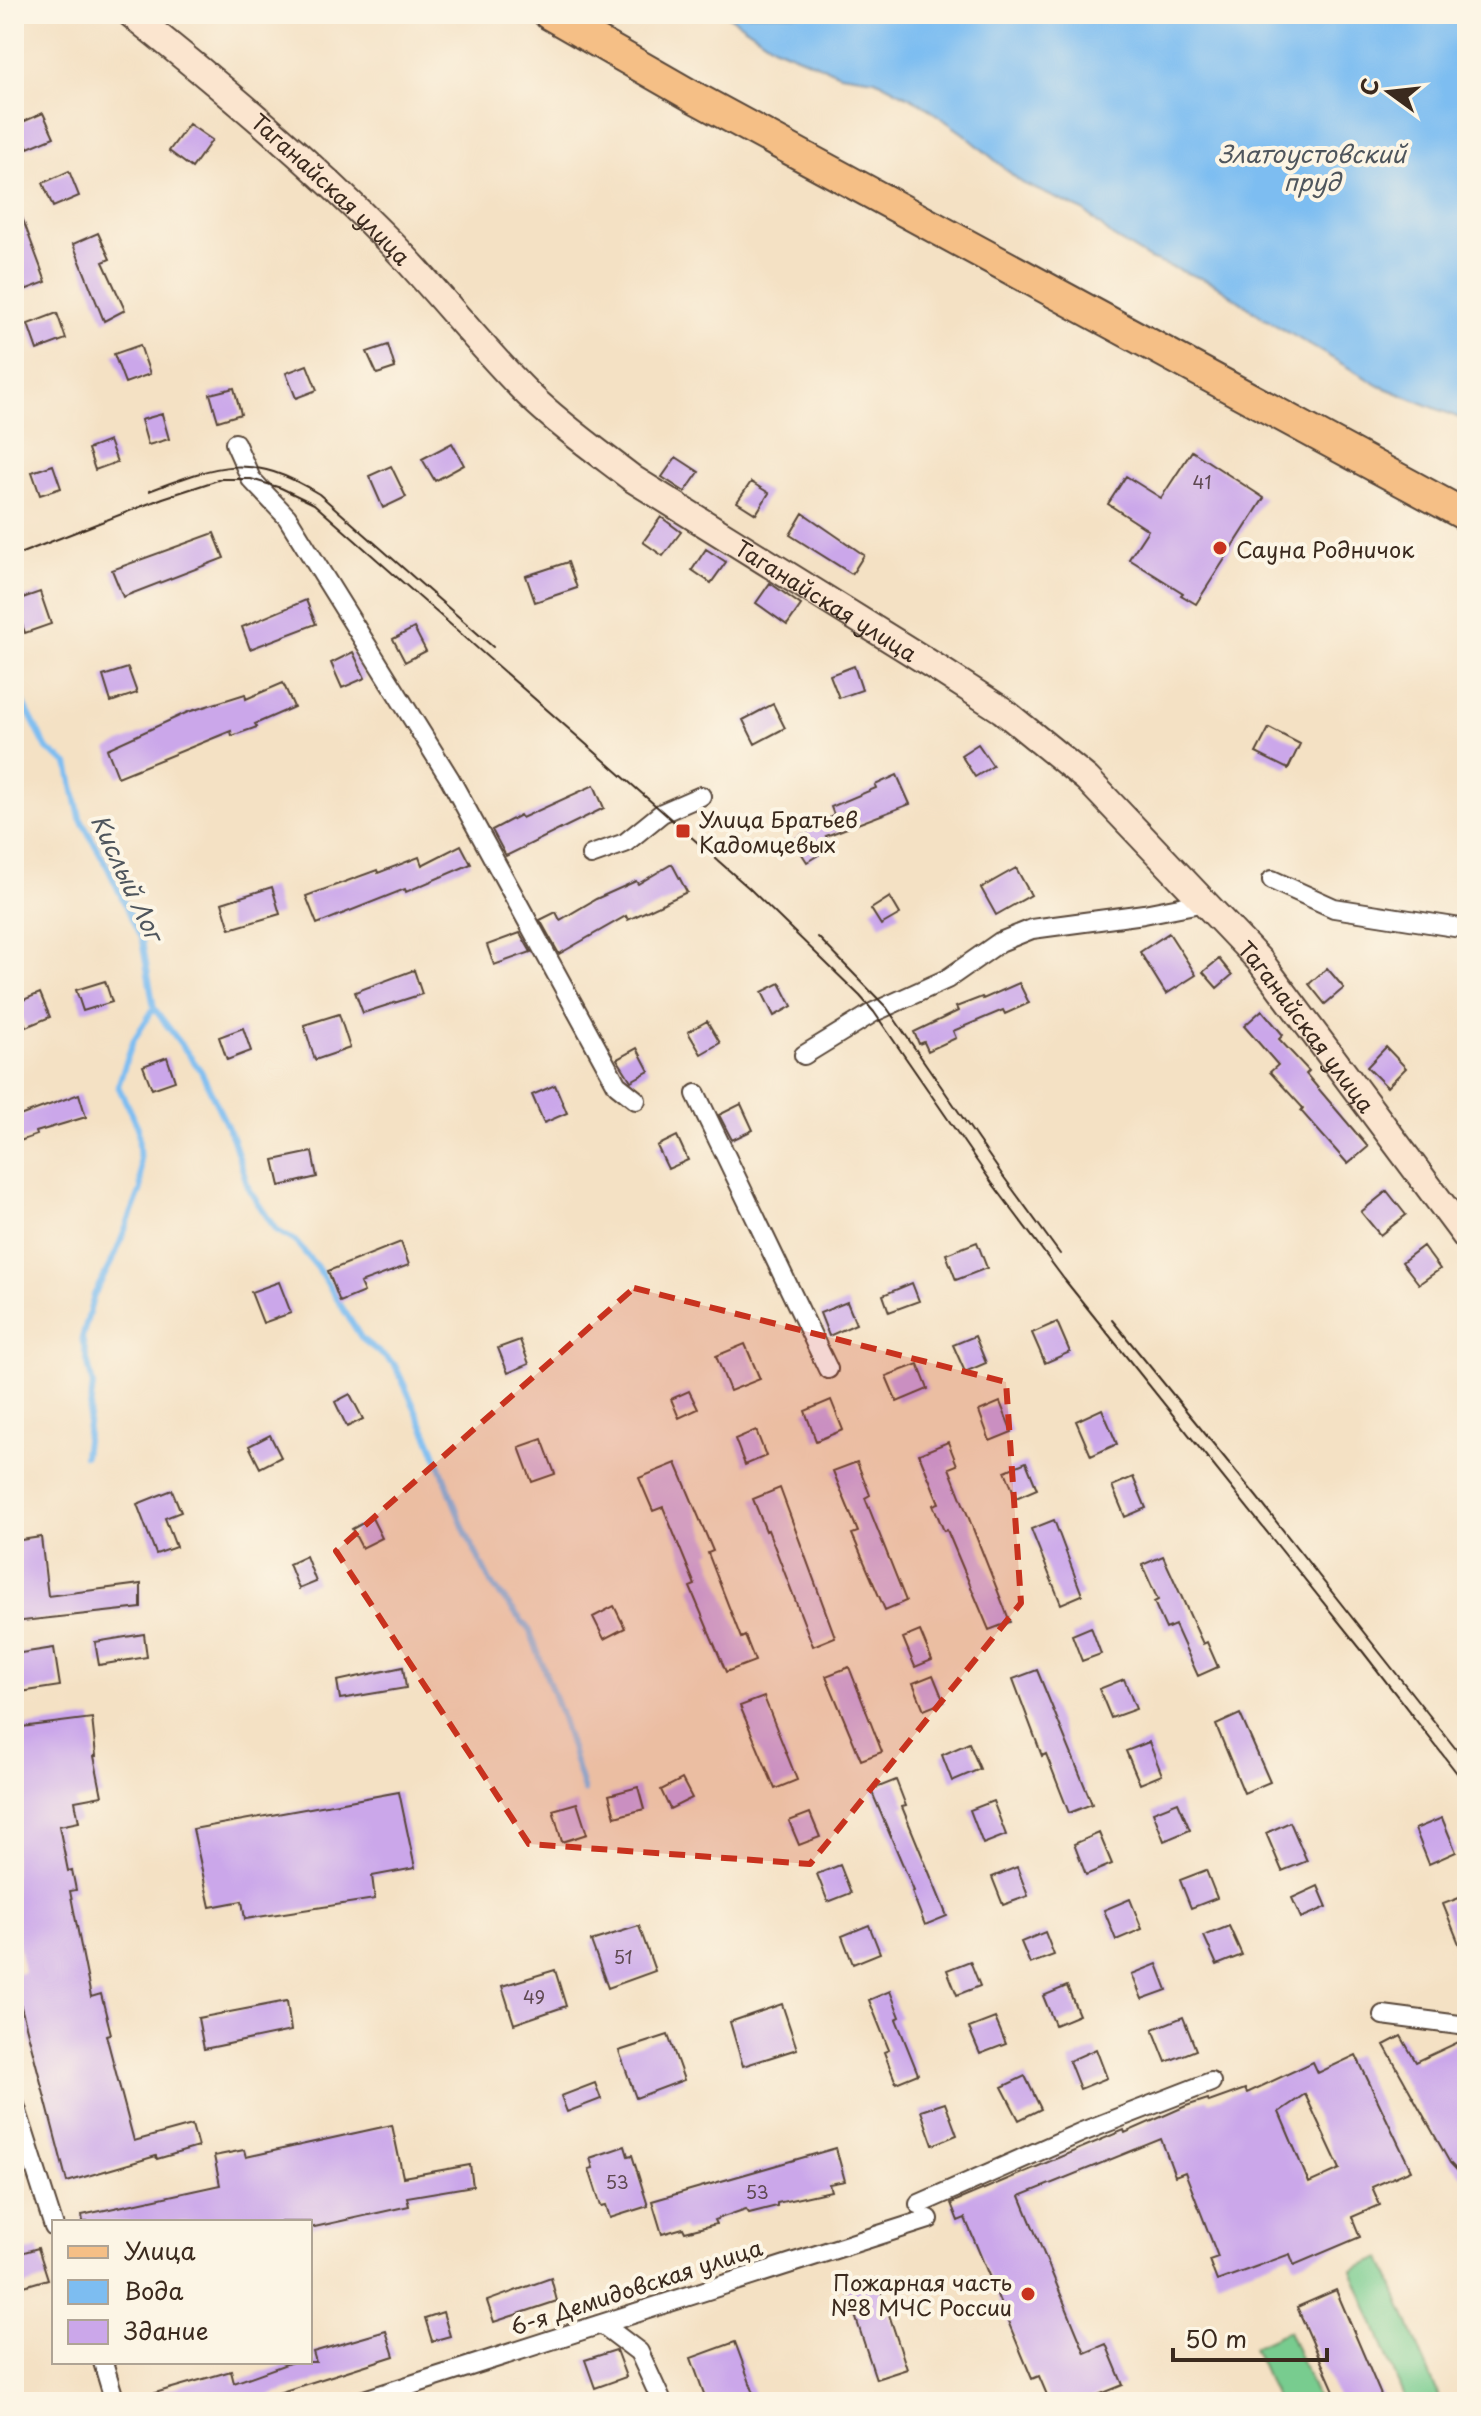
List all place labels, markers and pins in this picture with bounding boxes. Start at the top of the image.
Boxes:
place label: Сауна Родничок [1236,532,1415,565]
marker: Сауна Родничок [1211,539,1229,557]
place label: Улица Братьев Кадомцевых [699,802,858,860]
marker: Улица Братьев Кадомцевых [674,822,692,840]
place label: Пожарная часть №8 МЧС России [831,2265,1012,2323]
marker: Пожарная часть №8 МЧС России [1019,2285,1037,2303]

